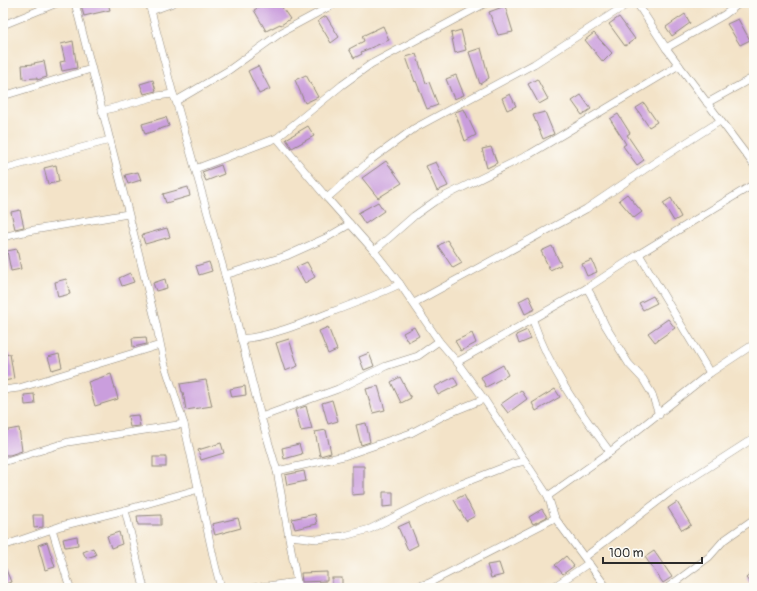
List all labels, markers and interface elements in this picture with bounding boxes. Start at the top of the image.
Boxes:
scale bar [603,539,702,565]
text: 100 m [609,546,644,561]

